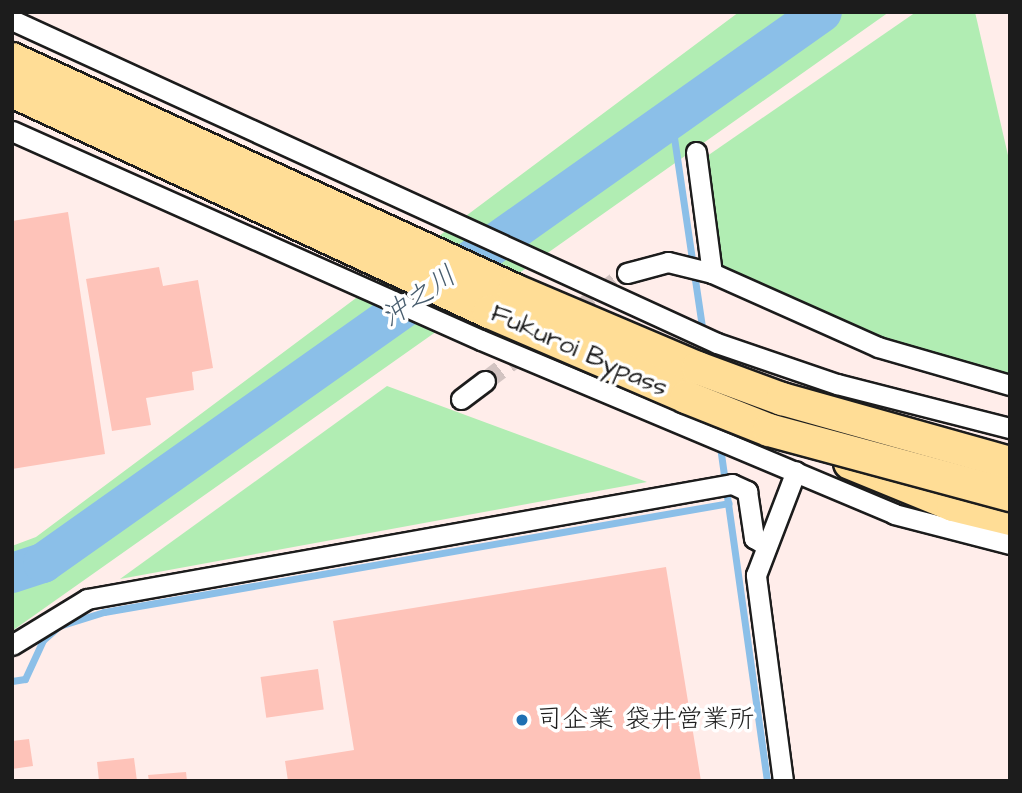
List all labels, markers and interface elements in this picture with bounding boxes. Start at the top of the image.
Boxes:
water label: 沖之川 [375,259,463,335]
street label: Fukuroi Bypass [486,298,672,404]
place label: 司企業 袋井営業所 [536,704,754,736]
marker: 司企業 袋井営業所 [514,712,530,728]

